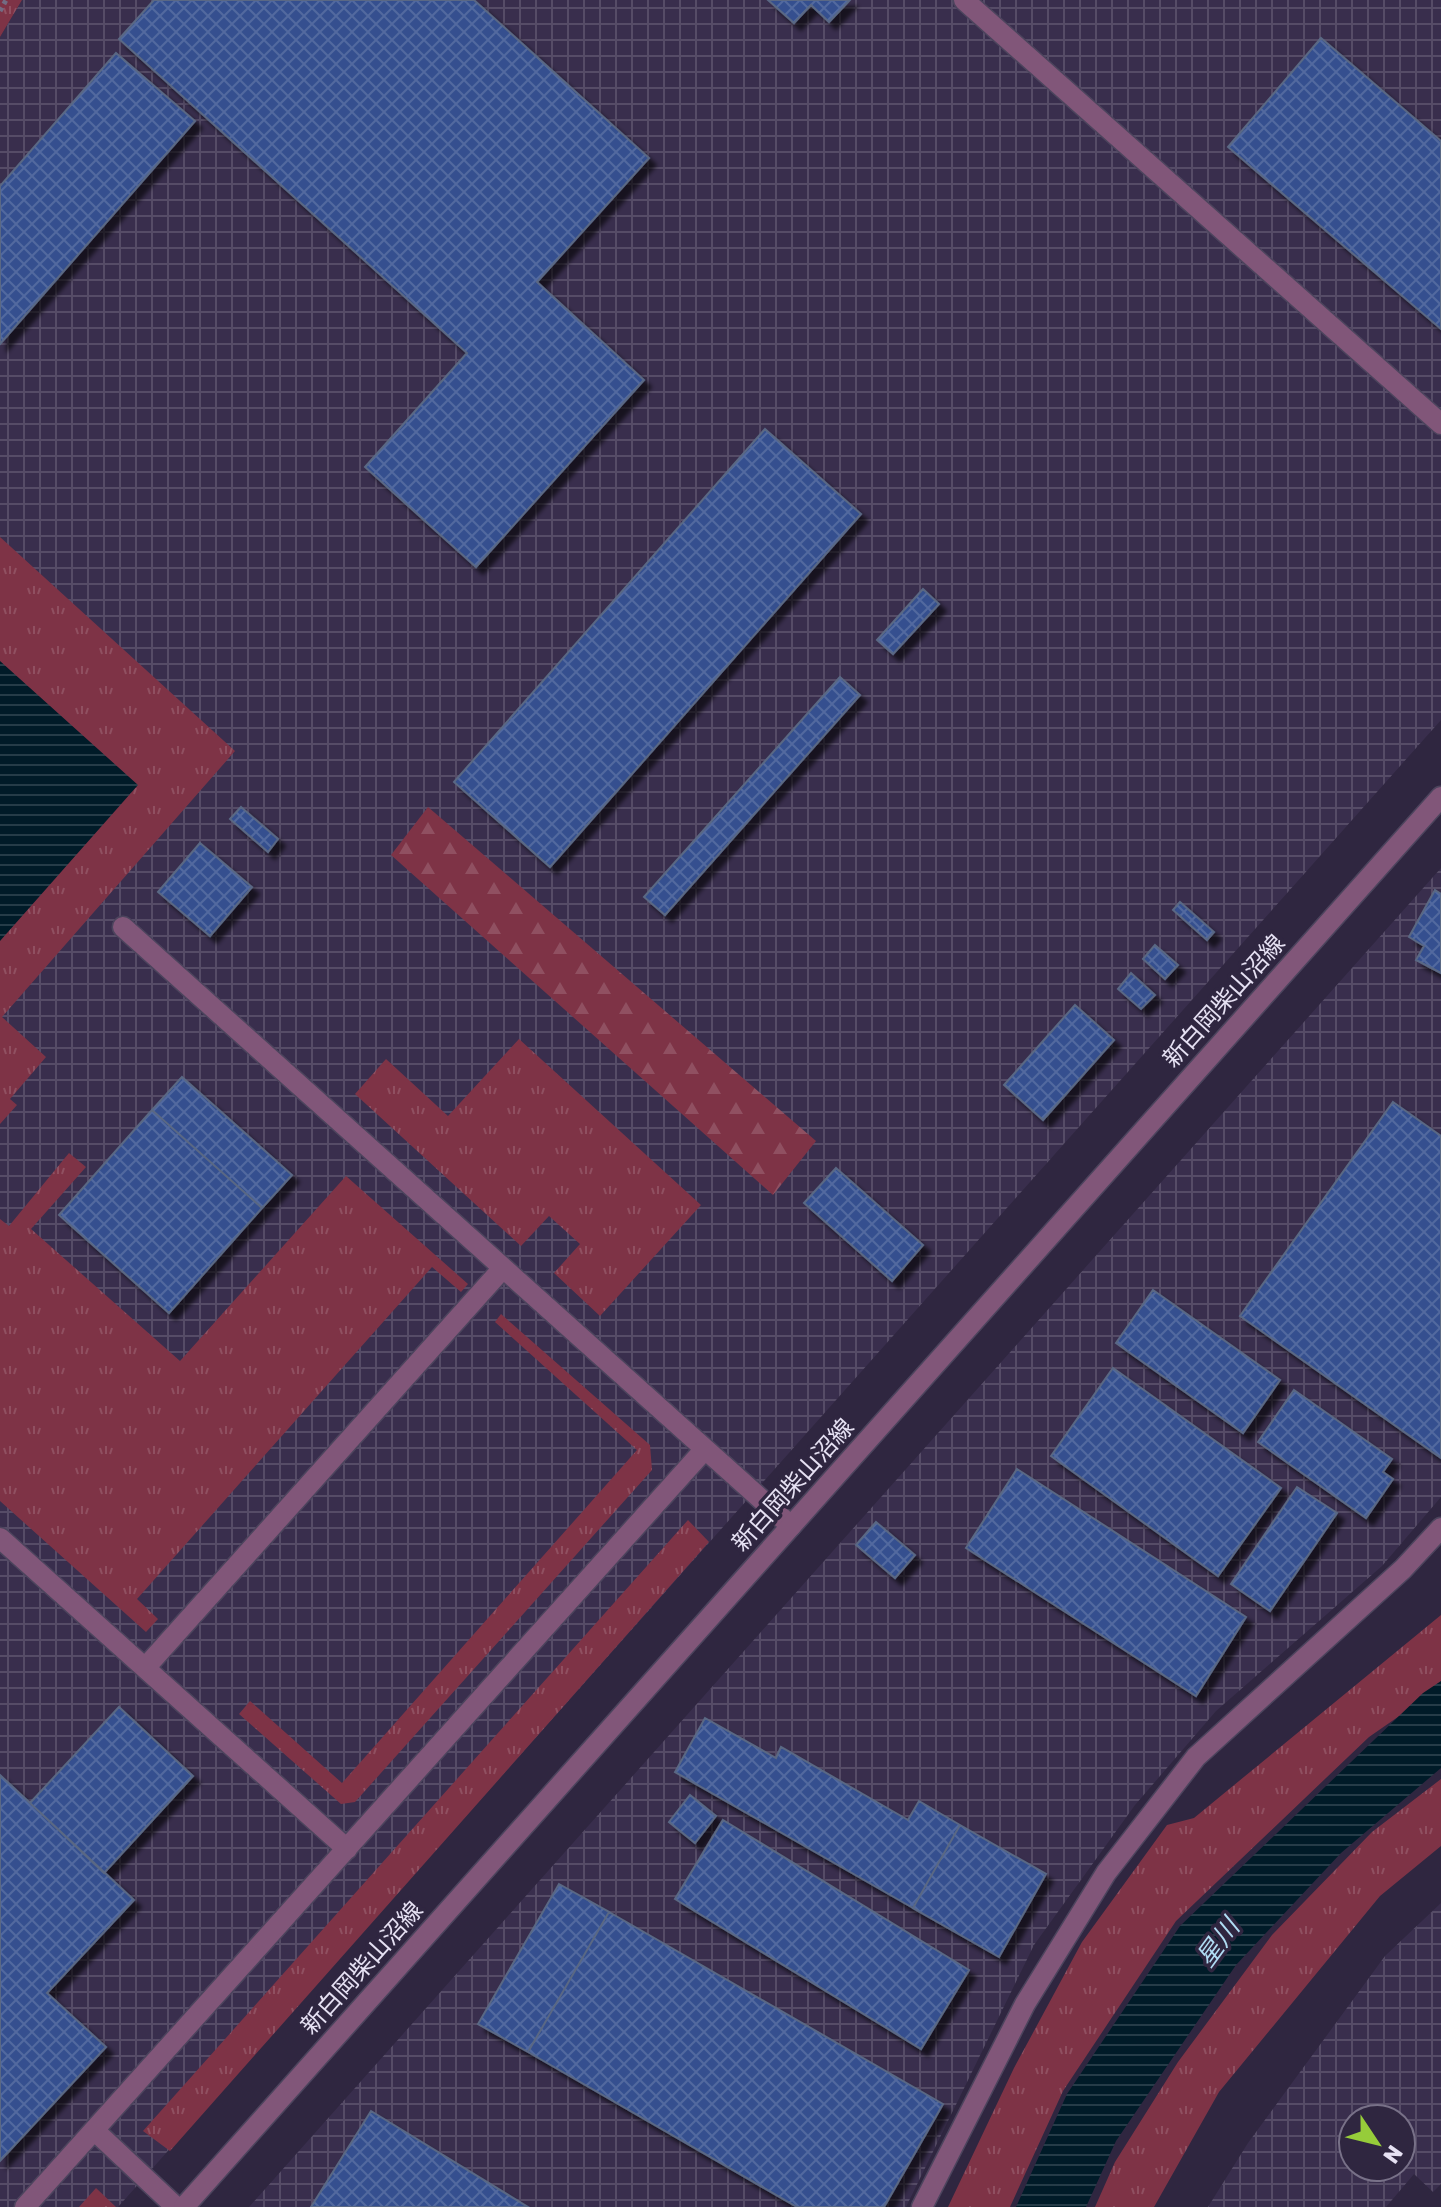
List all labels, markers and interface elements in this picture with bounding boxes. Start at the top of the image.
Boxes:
street label: 新白岡柴山沼線 [1157,929,1291,1073]
street label: 新白岡柴山沼線 [726,1413,860,1557]
street label: 新白岡柴山沼線 [295,1896,429,2040]
water label: 星川 [1190,1910,1248,1973]
north arrow [1337,2103,1417,2183]
text: N [1377,2140,1409,2168]

